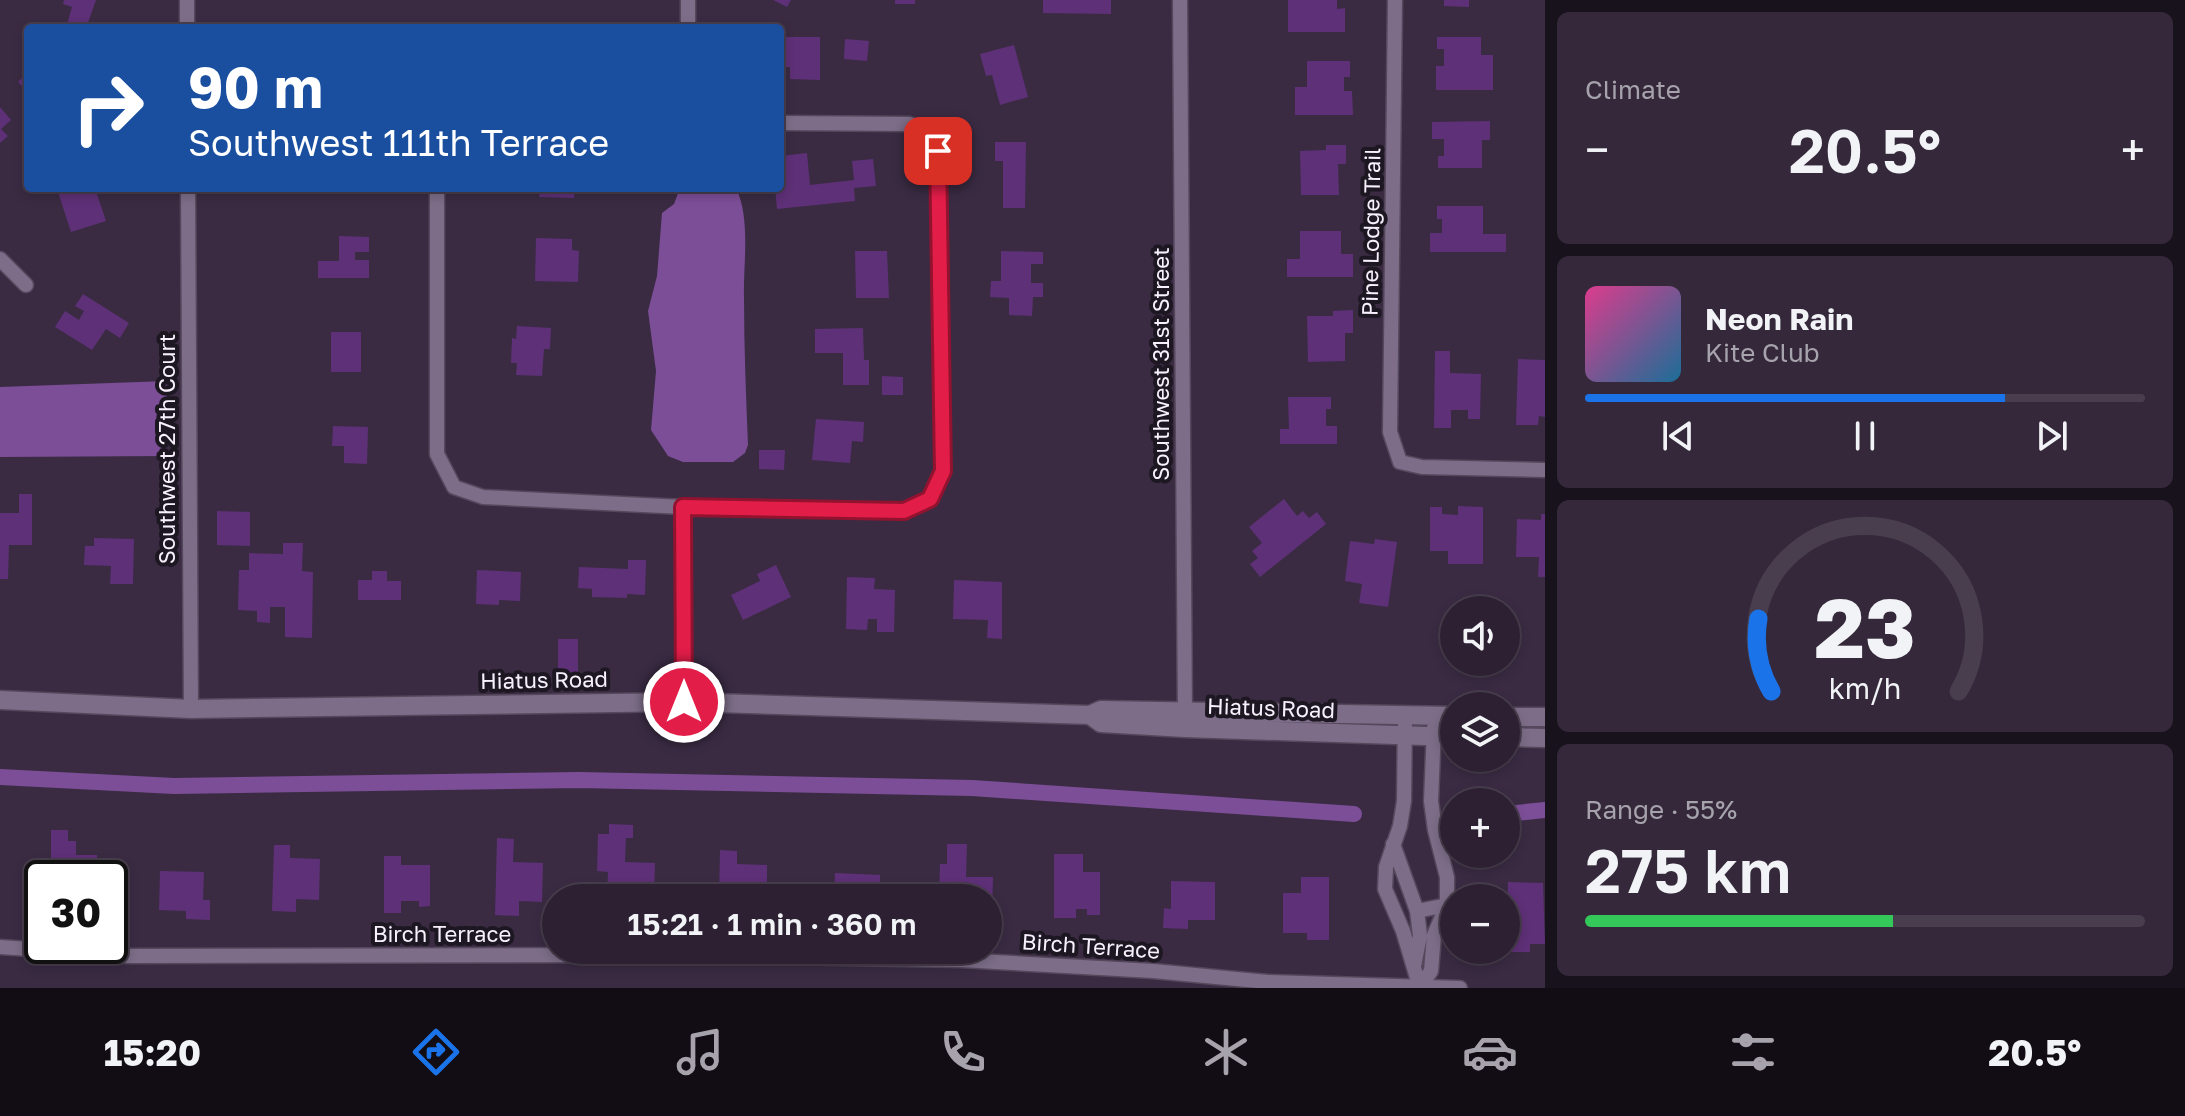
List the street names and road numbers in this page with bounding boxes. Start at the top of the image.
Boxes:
street label: Pine Lodge Trail [1356,148,1385,316]
street label: Southwest 31st Street [1147,247,1174,481]
street label: Southwest 27th Court [153,334,180,564]
street label: Hiatus Road [480,665,608,694]
street label: Hiatus Road [1207,692,1335,723]
street label: Birch Terrace [373,920,511,947]
street label: Birch Terrace [1021,927,1161,964]

